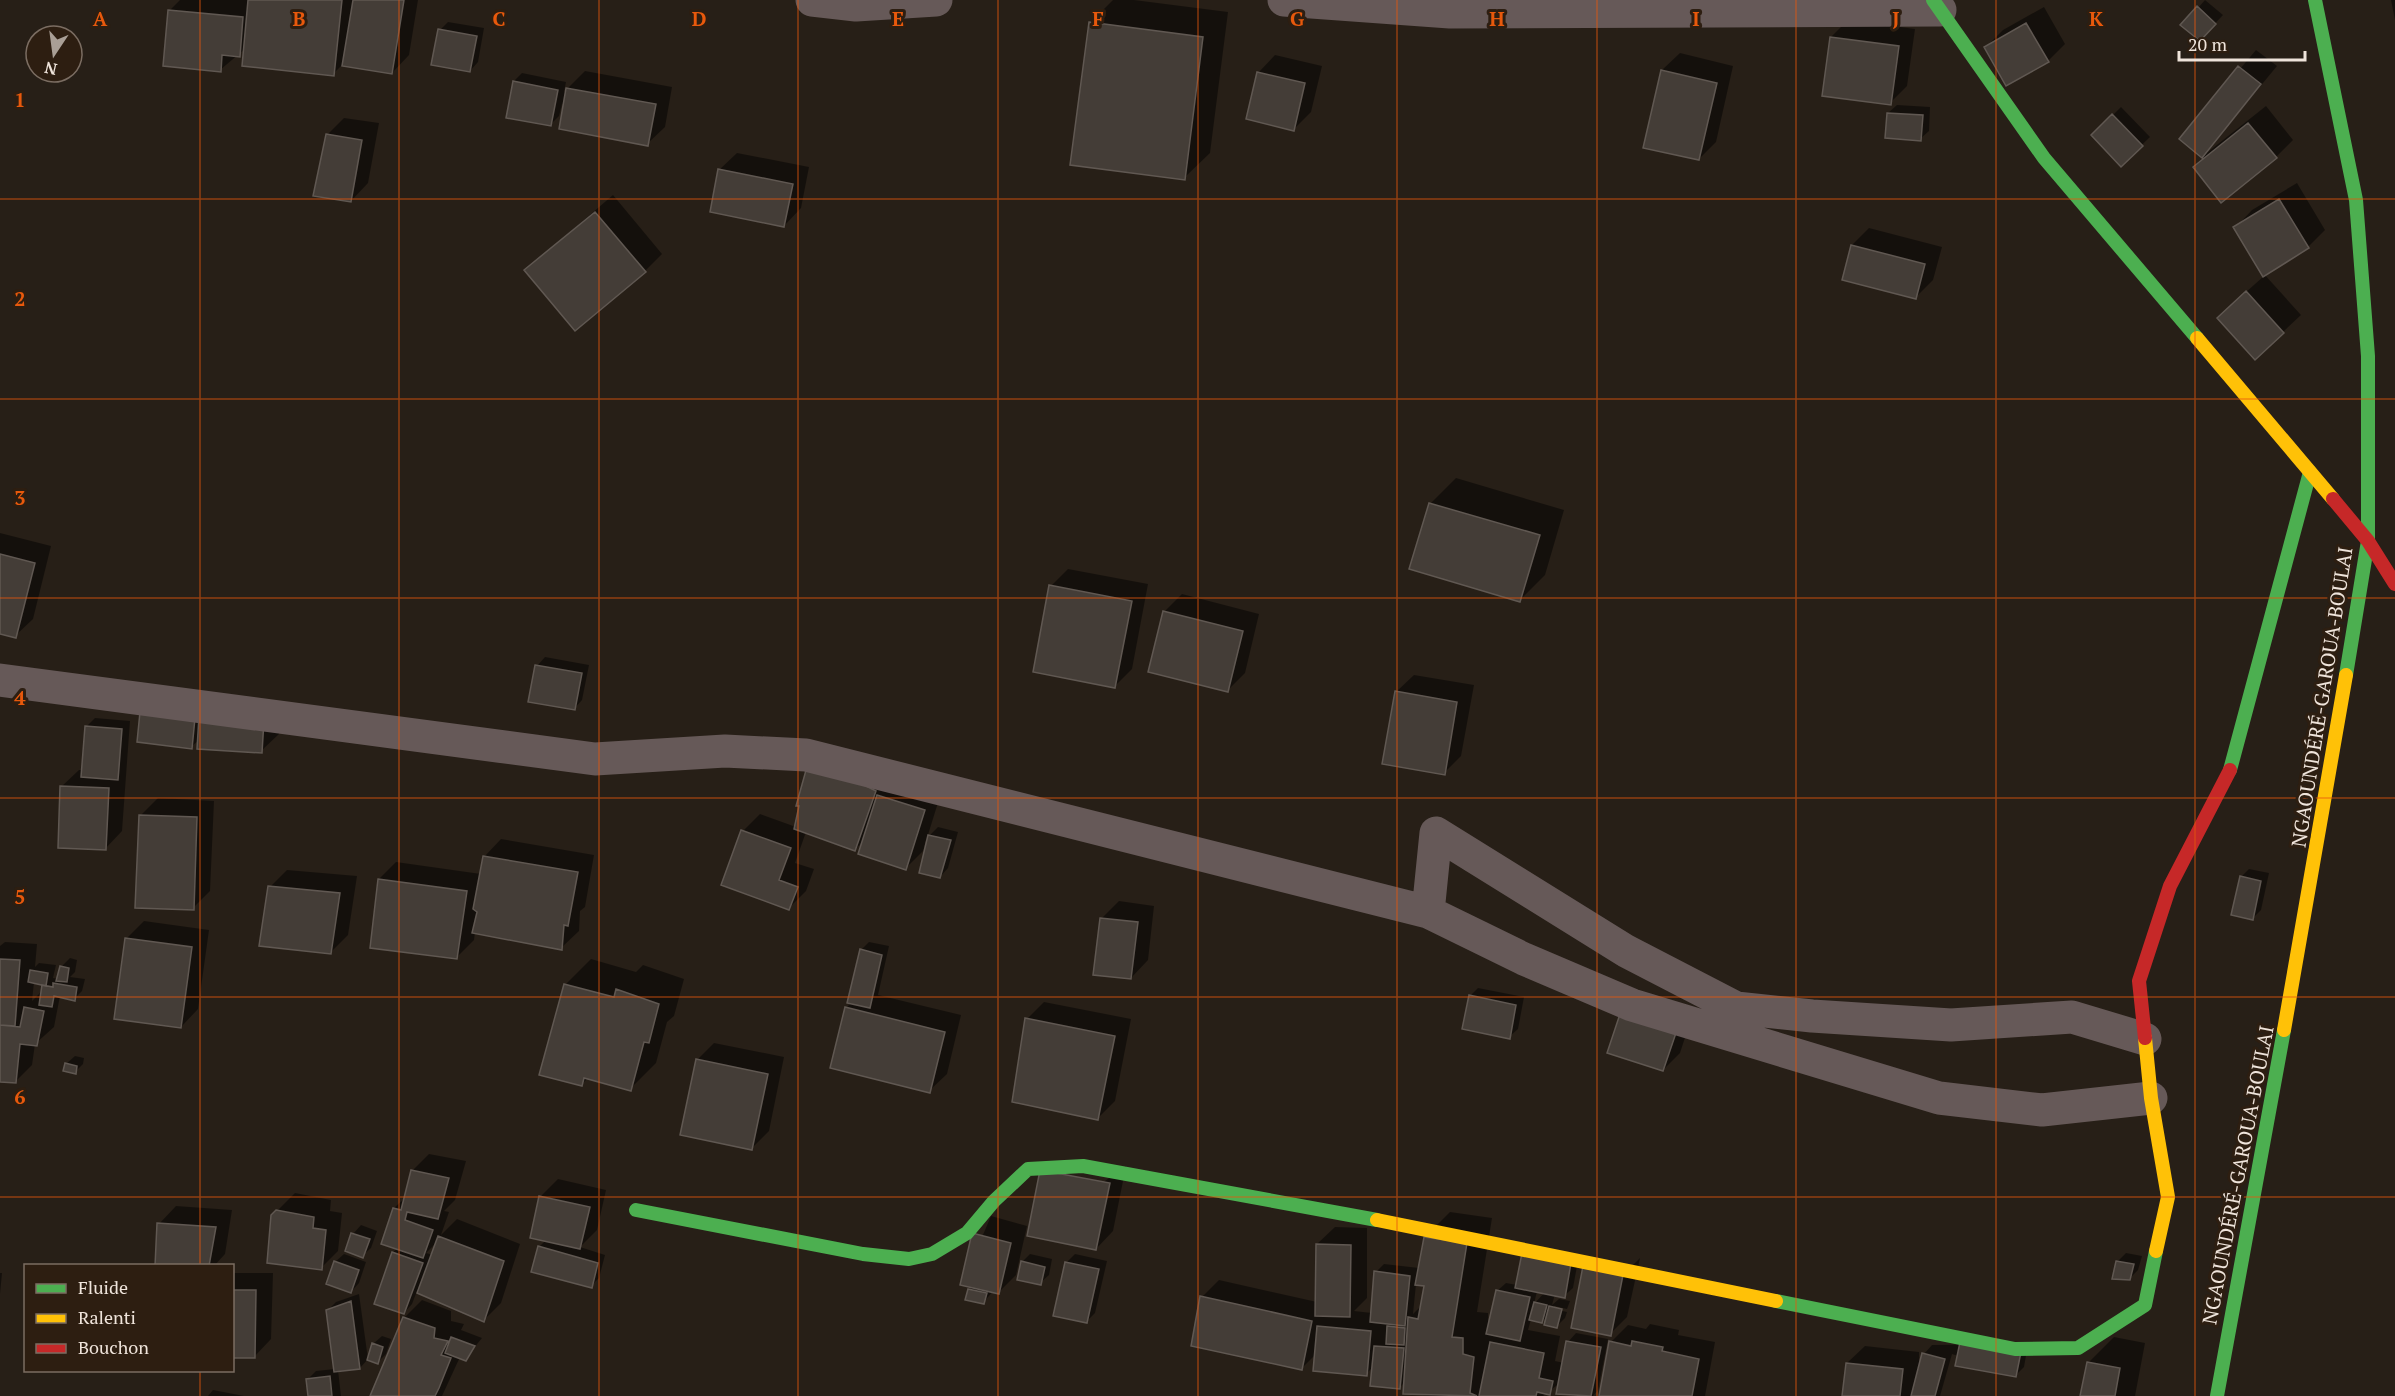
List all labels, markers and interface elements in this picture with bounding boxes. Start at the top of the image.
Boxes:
text: A [93,5,108,32]
text: B [293,5,306,32]
text: C [492,5,506,32]
text: D [692,5,706,32]
text: E [892,5,904,32]
text: F [1092,5,1104,32]
text: G [1290,5,1304,32]
text: H [1489,5,1505,32]
text: I [1692,5,1700,32]
text: J [1892,5,1900,32]
text: K [2089,5,2104,32]
north arrow [24,24,84,84]
scale bar [2179,24,2305,62]
text: 20 m [2188,32,2228,56]
text: N [42,57,59,81]
text: 1 [14,86,26,113]
text: 2 [14,285,26,312]
text: 3 [14,484,26,511]
street label: NGAOUNDÉRÉ-GAROUA-BOULAI [2284,545,2359,849]
text: 4 [14,684,26,711]
text: 5 [14,883,26,910]
street label: NGAOUNDÉRÉ-GAROUA-BOULAI [2195,1023,2280,1327]
text: 6 [14,1083,26,1110]
legend [24,1264,234,1372]
text: Fluide [78,1275,128,1299]
text: Ralenti [78,1305,136,1329]
text: Bouchon [78,1335,149,1359]

